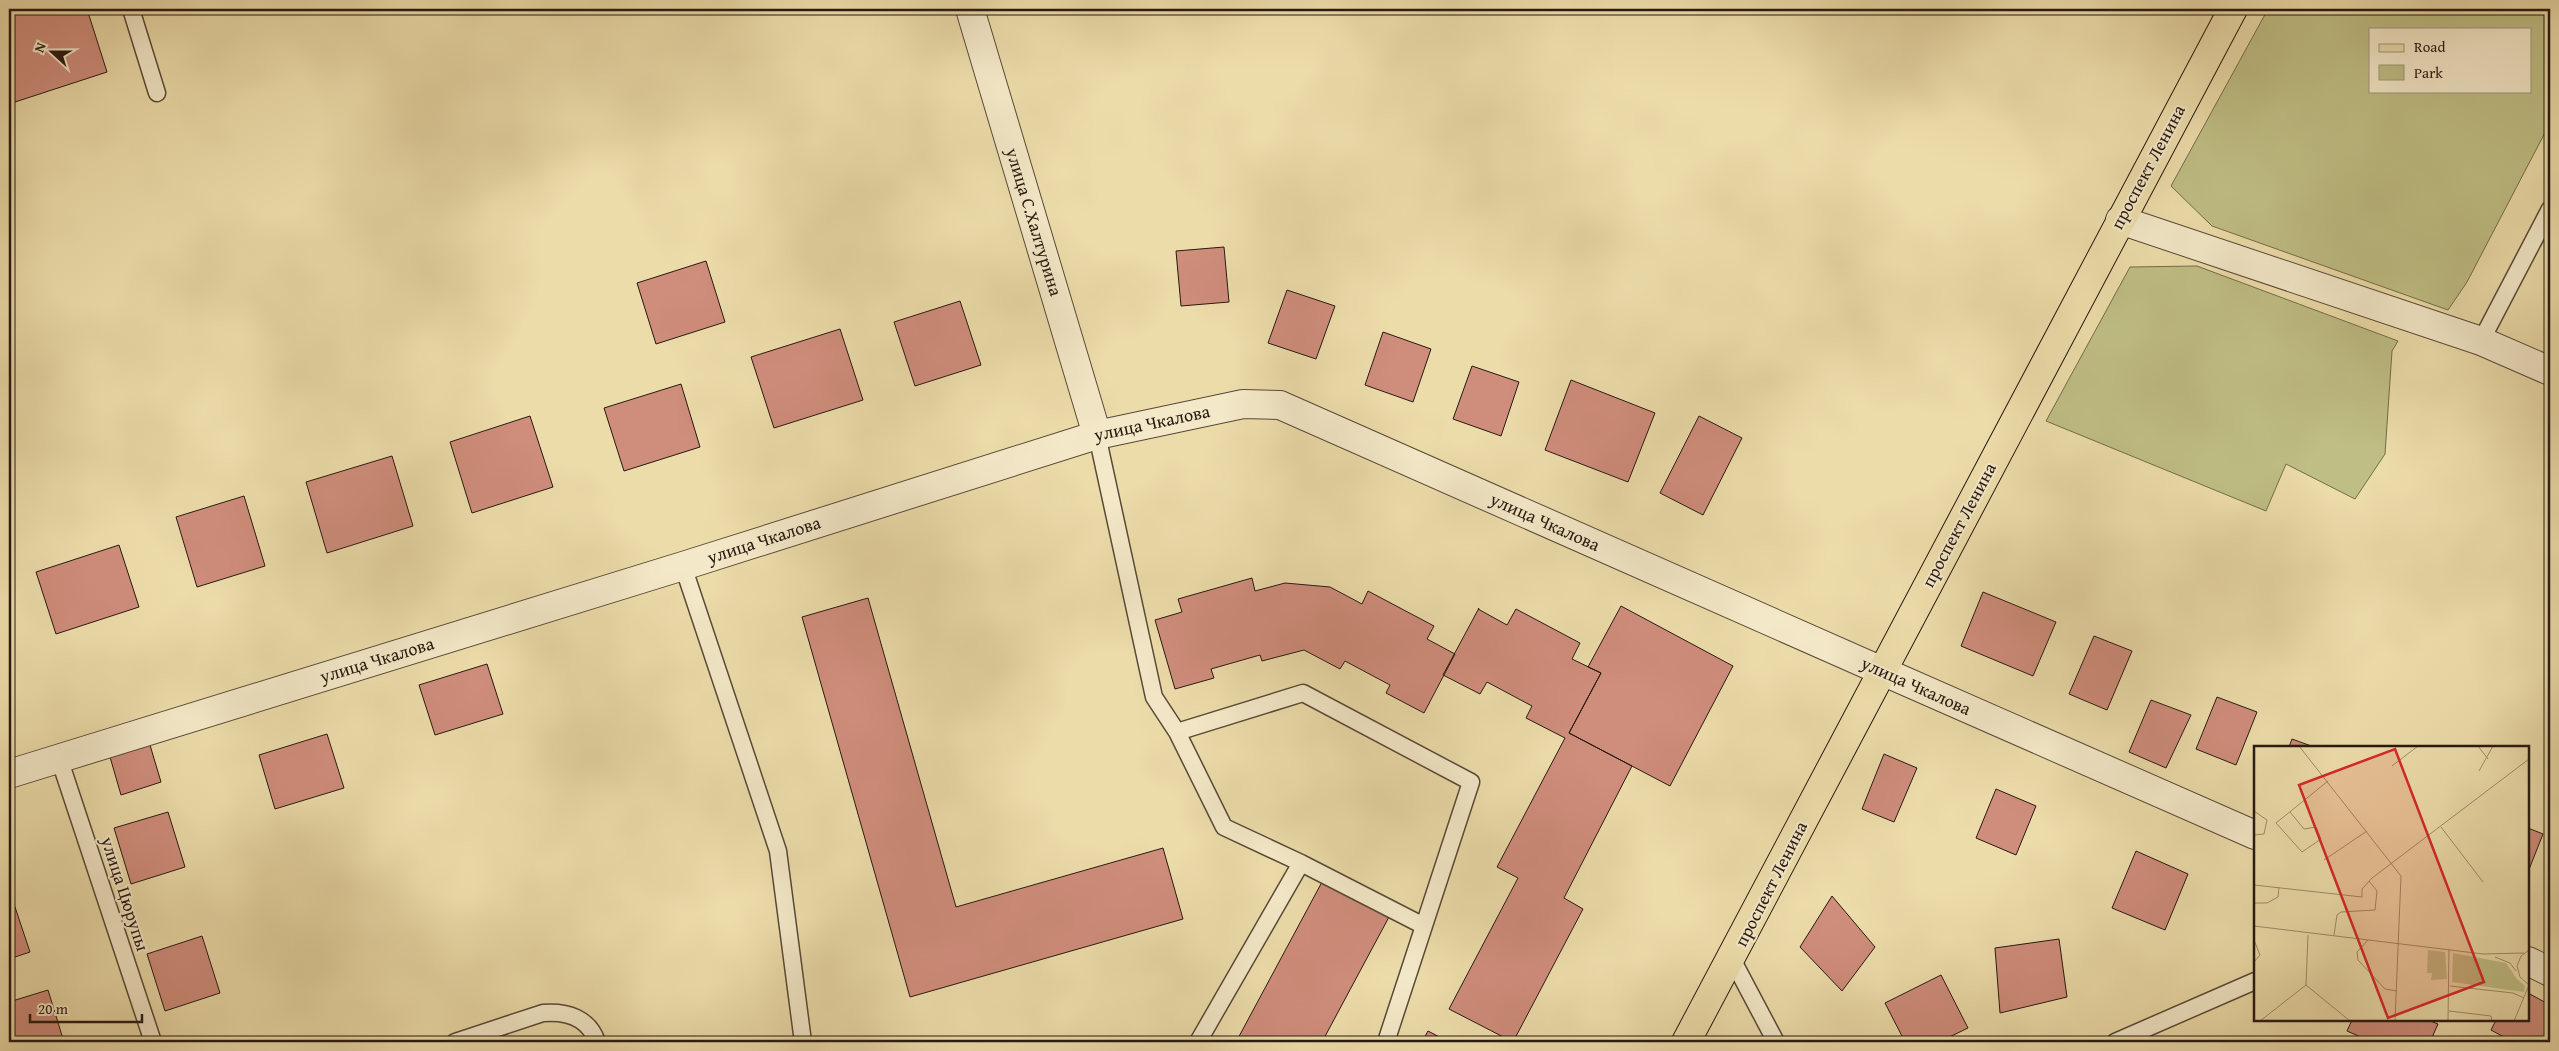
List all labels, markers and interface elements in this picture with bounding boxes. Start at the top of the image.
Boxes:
north arrow [28,28,78,78]
legend [2369,28,2532,92]
text: Road [2414,36,2445,57]
text: N [29,39,51,55]
text: Park [2414,62,2443,83]
street label: проспект Ленина [2103,99,2192,234]
street label: улица С.Халтурина [999,143,1070,300]
street label: улица Чкалова [1090,397,1213,448]
street label: проспект Ленина [1914,457,2003,592]
street label: улица Чкалова [1485,485,1605,558]
street label: улица Чкалова [703,508,825,571]
street label: улица Чкалова [316,629,438,690]
street label: улица Чкалова [1856,649,1976,722]
inset map [2254,746,2529,1021]
street label: проспект Ленина [1727,816,1814,951]
street label: улица Цюрупы [94,832,157,955]
scale bar [30,991,142,1023]
text: 20 m [38,998,69,1019]

